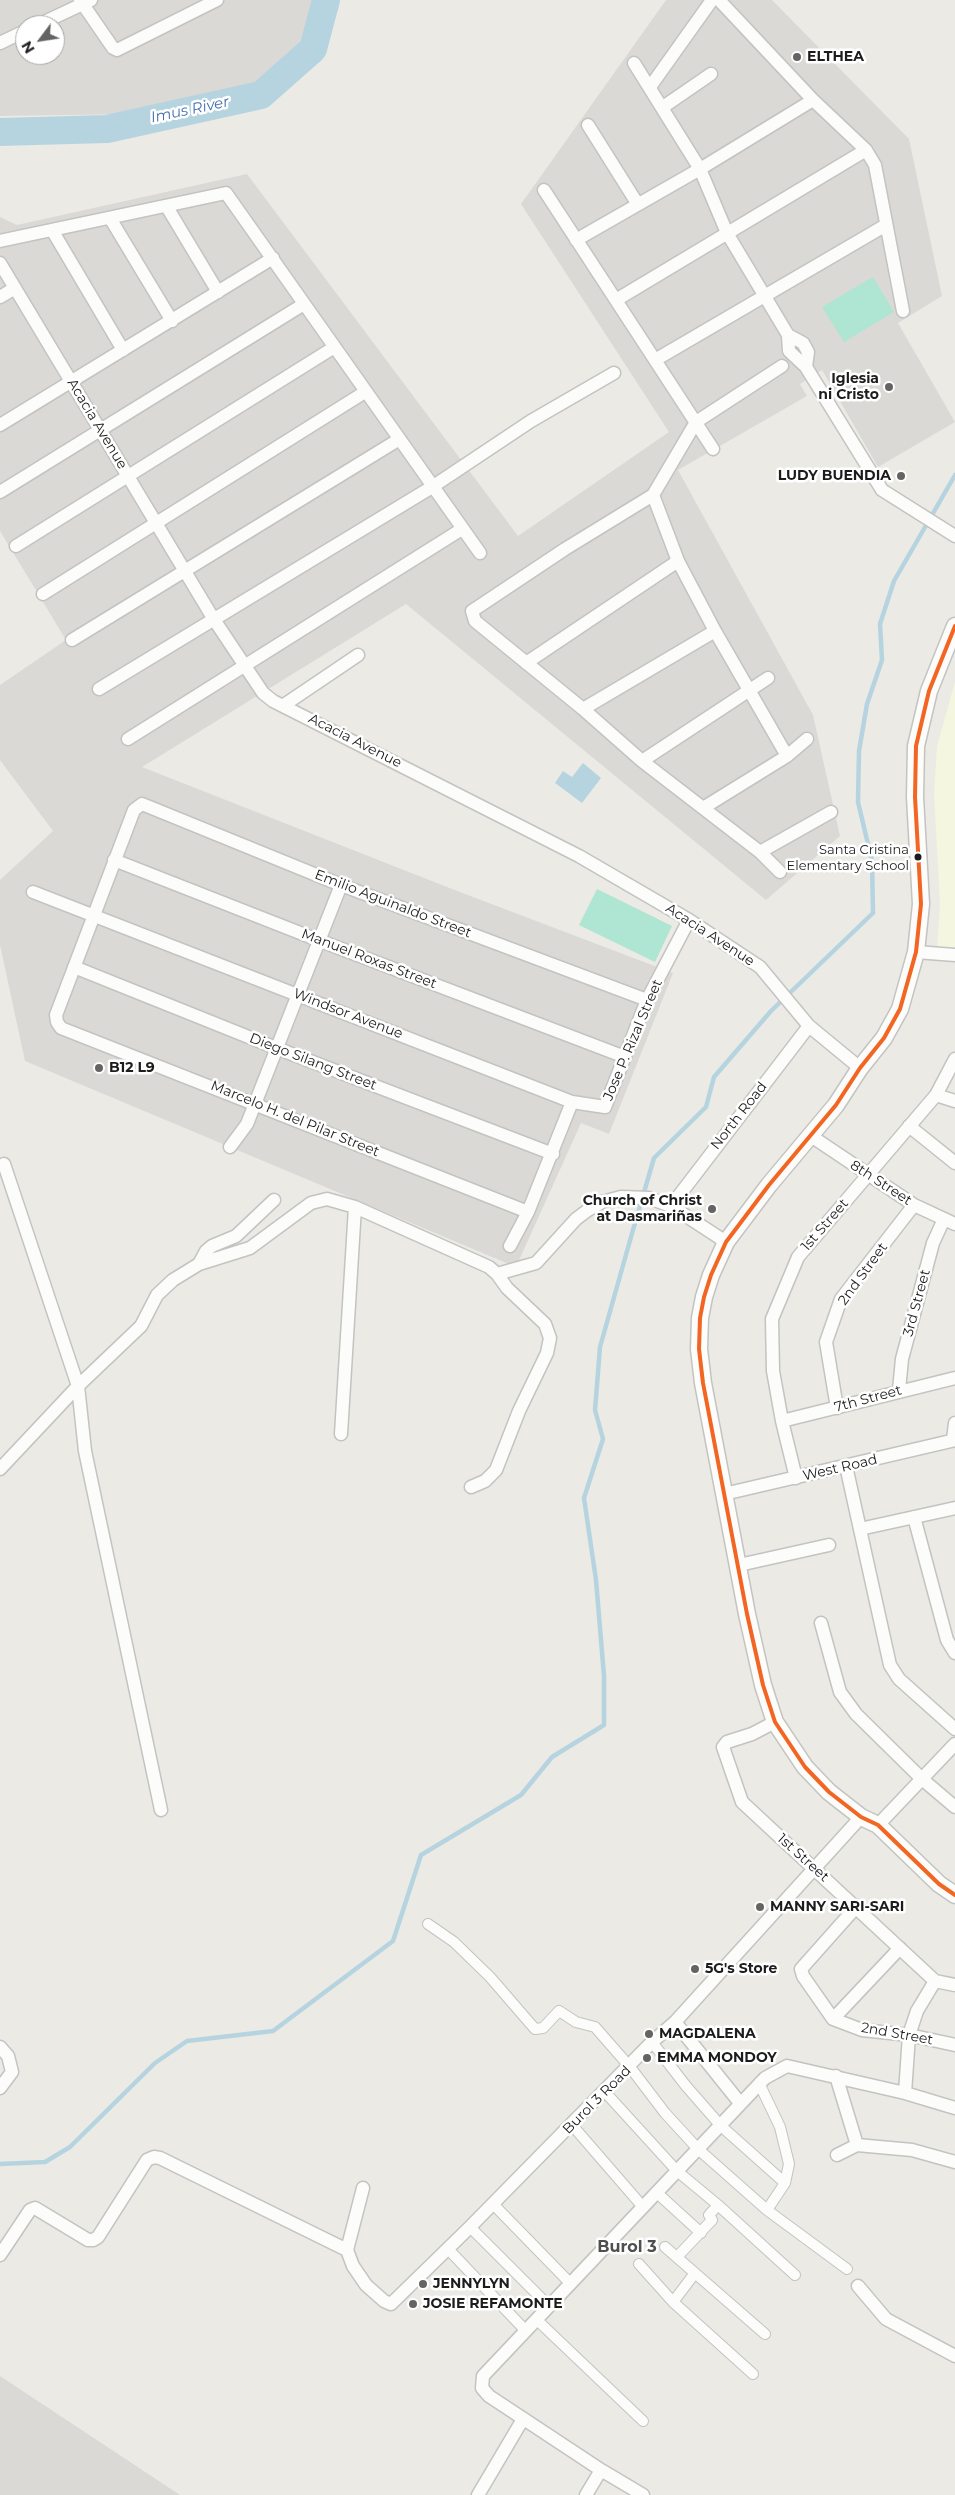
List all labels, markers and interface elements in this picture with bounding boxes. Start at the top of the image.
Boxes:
north arrow [15,15,65,65]
text: N [17,38,39,57]
place label: ELTHEA [807,49,864,65]
marker: ELTHEA [791,51,803,63]
water label: Imus River [149,93,231,127]
place label: Iglesia ni Cristo [818,371,879,404]
street label: Acacia Avenue [63,376,131,472]
marker: Iglesia ni Cristo [883,381,895,393]
place label: LUDY BUENDIA [778,468,891,484]
marker: LUDY BUENDIA [895,470,907,482]
street label: Acacia Avenue [306,710,404,772]
place label: Santa Cristina Elementary School [786,842,909,873]
marker: Santa Cristina Elementary School [913,852,923,862]
street label: Emilio Aguinaldo Street [312,866,474,942]
street label: Acacia Avenue [662,900,758,970]
street label: Manuel Roxas Street [299,925,439,993]
street label: Jose P. Rizal Street [600,977,666,1103]
street label: Windsor Avenue [291,985,405,1043]
street label: Diego Silang Street [247,1030,379,1094]
place label: B12 L9 [109,1060,155,1076]
marker: B12 L9 [93,1062,105,1074]
street label: Marcelo H. del Pilar Street [208,1077,382,1161]
street label: North Road [707,1079,771,1153]
street label: 8th Street [847,1157,915,1209]
place label: Church of Christ at Dasmariñas [583,1193,702,1226]
street label: 1st Street [798,1196,852,1254]
marker: Church of Christ at Dasmariñas [706,1203,718,1215]
street label: 2nd Street [835,1240,891,1308]
street label: 3rd Street [900,1268,934,1338]
street label: 7th Street [832,1382,904,1416]
street label: West Road [801,1451,879,1485]
street label: 1st Street [774,1830,832,1886]
place label: MANNY SARI-SARI [770,1899,904,1915]
marker: MANNY SARI-SARI [754,1901,766,1913]
place label: 5G's Store [705,1961,777,1977]
marker: 5G's Store [689,1963,701,1975]
street label: 2nd Street [860,2019,934,2049]
place label: MAGDALENA [659,2026,756,2042]
marker: MAGDALENA [643,2028,655,2040]
place label: EMMA MONDOY [657,2050,777,2066]
marker: EMMA MONDOY [641,2052,653,2064]
street label: Burol 3 Road [559,2062,635,2138]
district label: Burol 3 [597,2237,657,2257]
place label: JENNYLYN [433,2276,510,2292]
marker: JENNYLYN [417,2278,429,2290]
place label: JOSIE REFAMONTE [423,2296,563,2312]
marker: JOSIE REFAMONTE [407,2298,419,2310]

